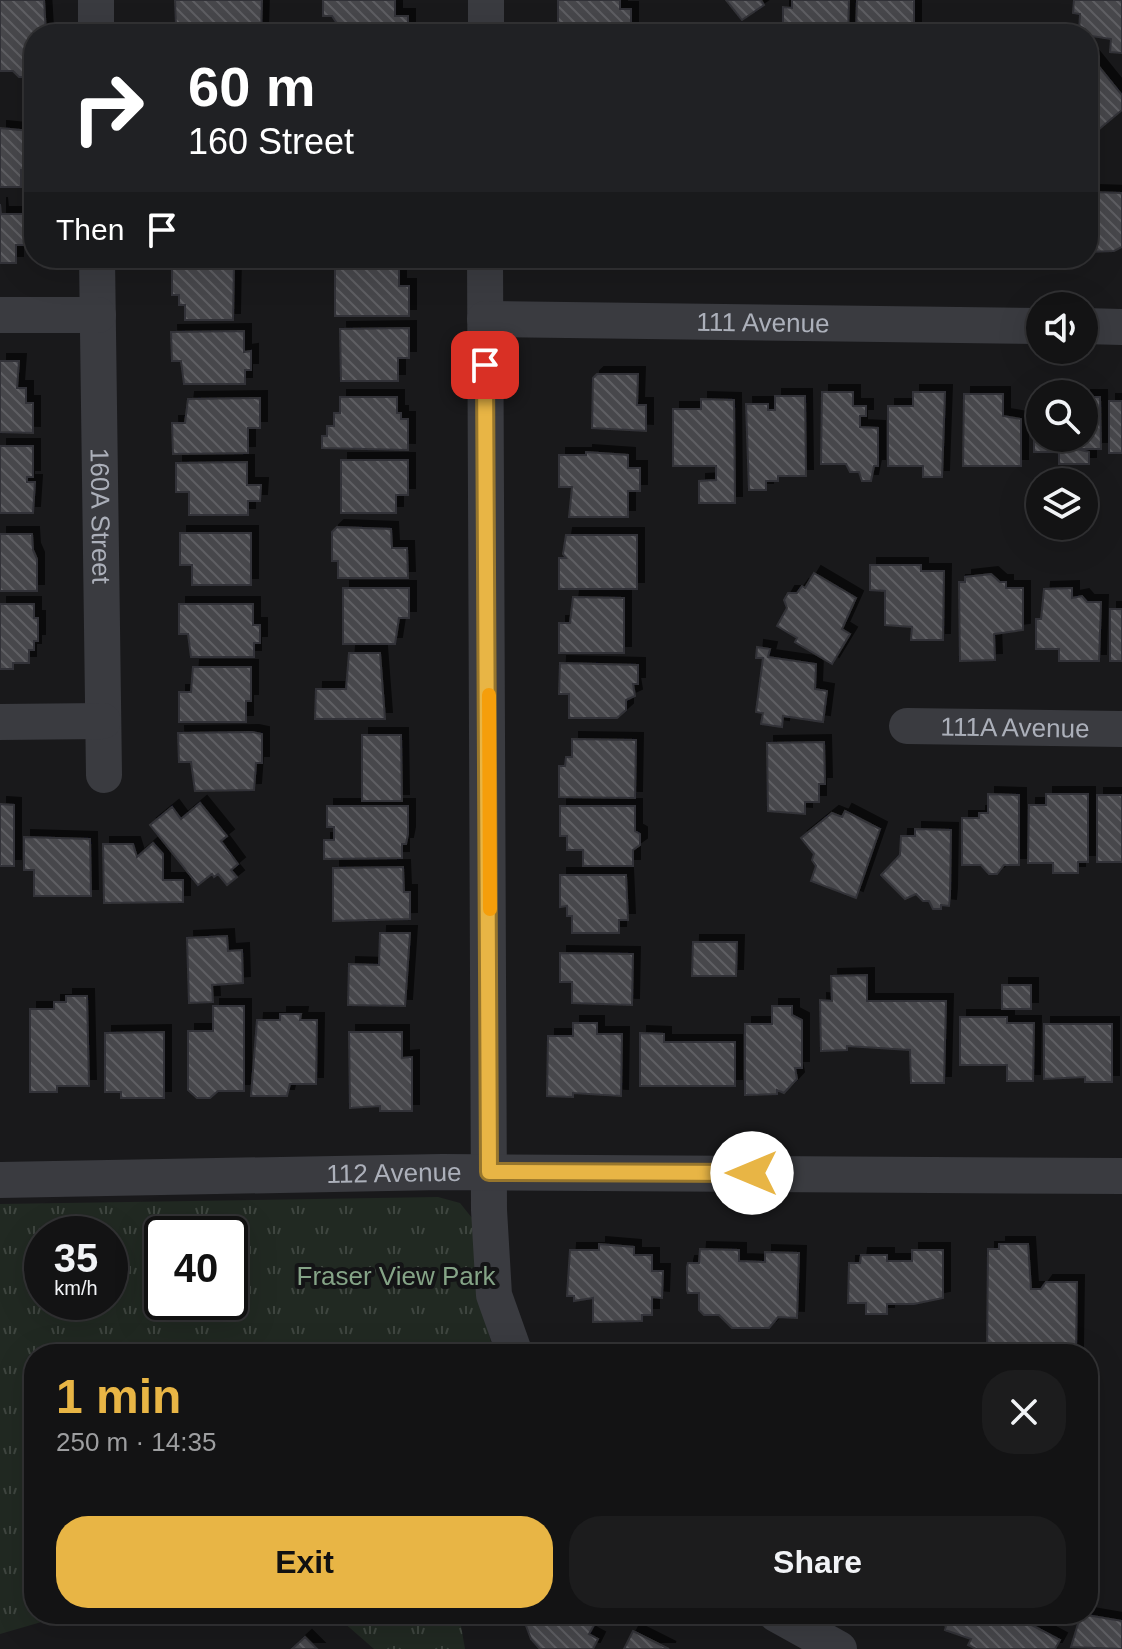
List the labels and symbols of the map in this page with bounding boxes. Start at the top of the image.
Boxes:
street label: 111 Avenue [696,307,830,338]
pin [451,331,519,399]
street label: 160A Street [85,448,116,585]
street label: 111A Avenue [940,711,1090,744]
position arrow [710,1131,794,1215]
street label: 112 Avenue [326,1157,462,1189]
speed limit sign: 40 [144,1216,248,1320]
park label: Fraser View Park [297,1261,496,1291]

